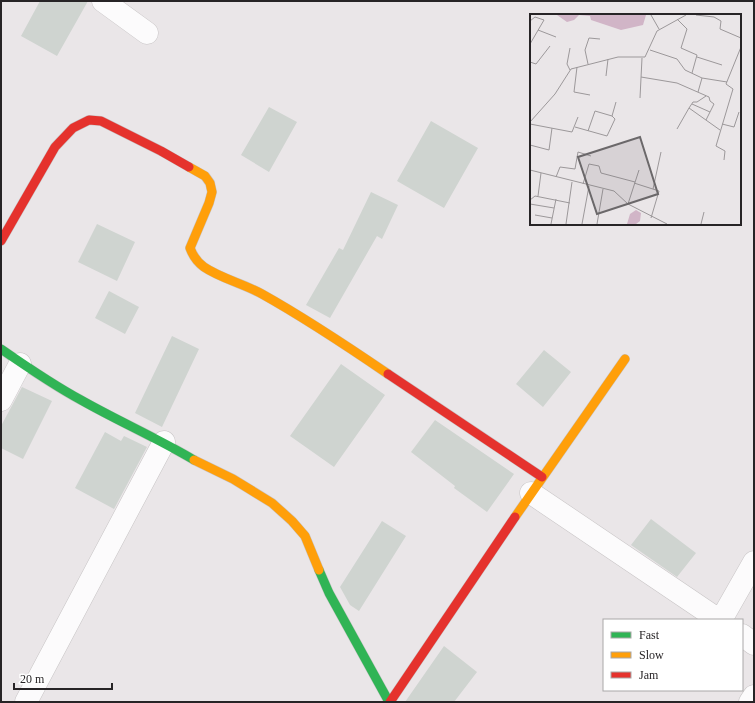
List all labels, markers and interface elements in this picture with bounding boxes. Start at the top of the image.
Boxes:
inset map [530,14,741,225]
legend [603,619,743,691]
text: Fast [639,628,660,642]
text: Slow [639,648,664,662]
scale bar [14,665,112,691]
text: Jam [639,668,659,682]
text: 20 m [20,672,45,686]

